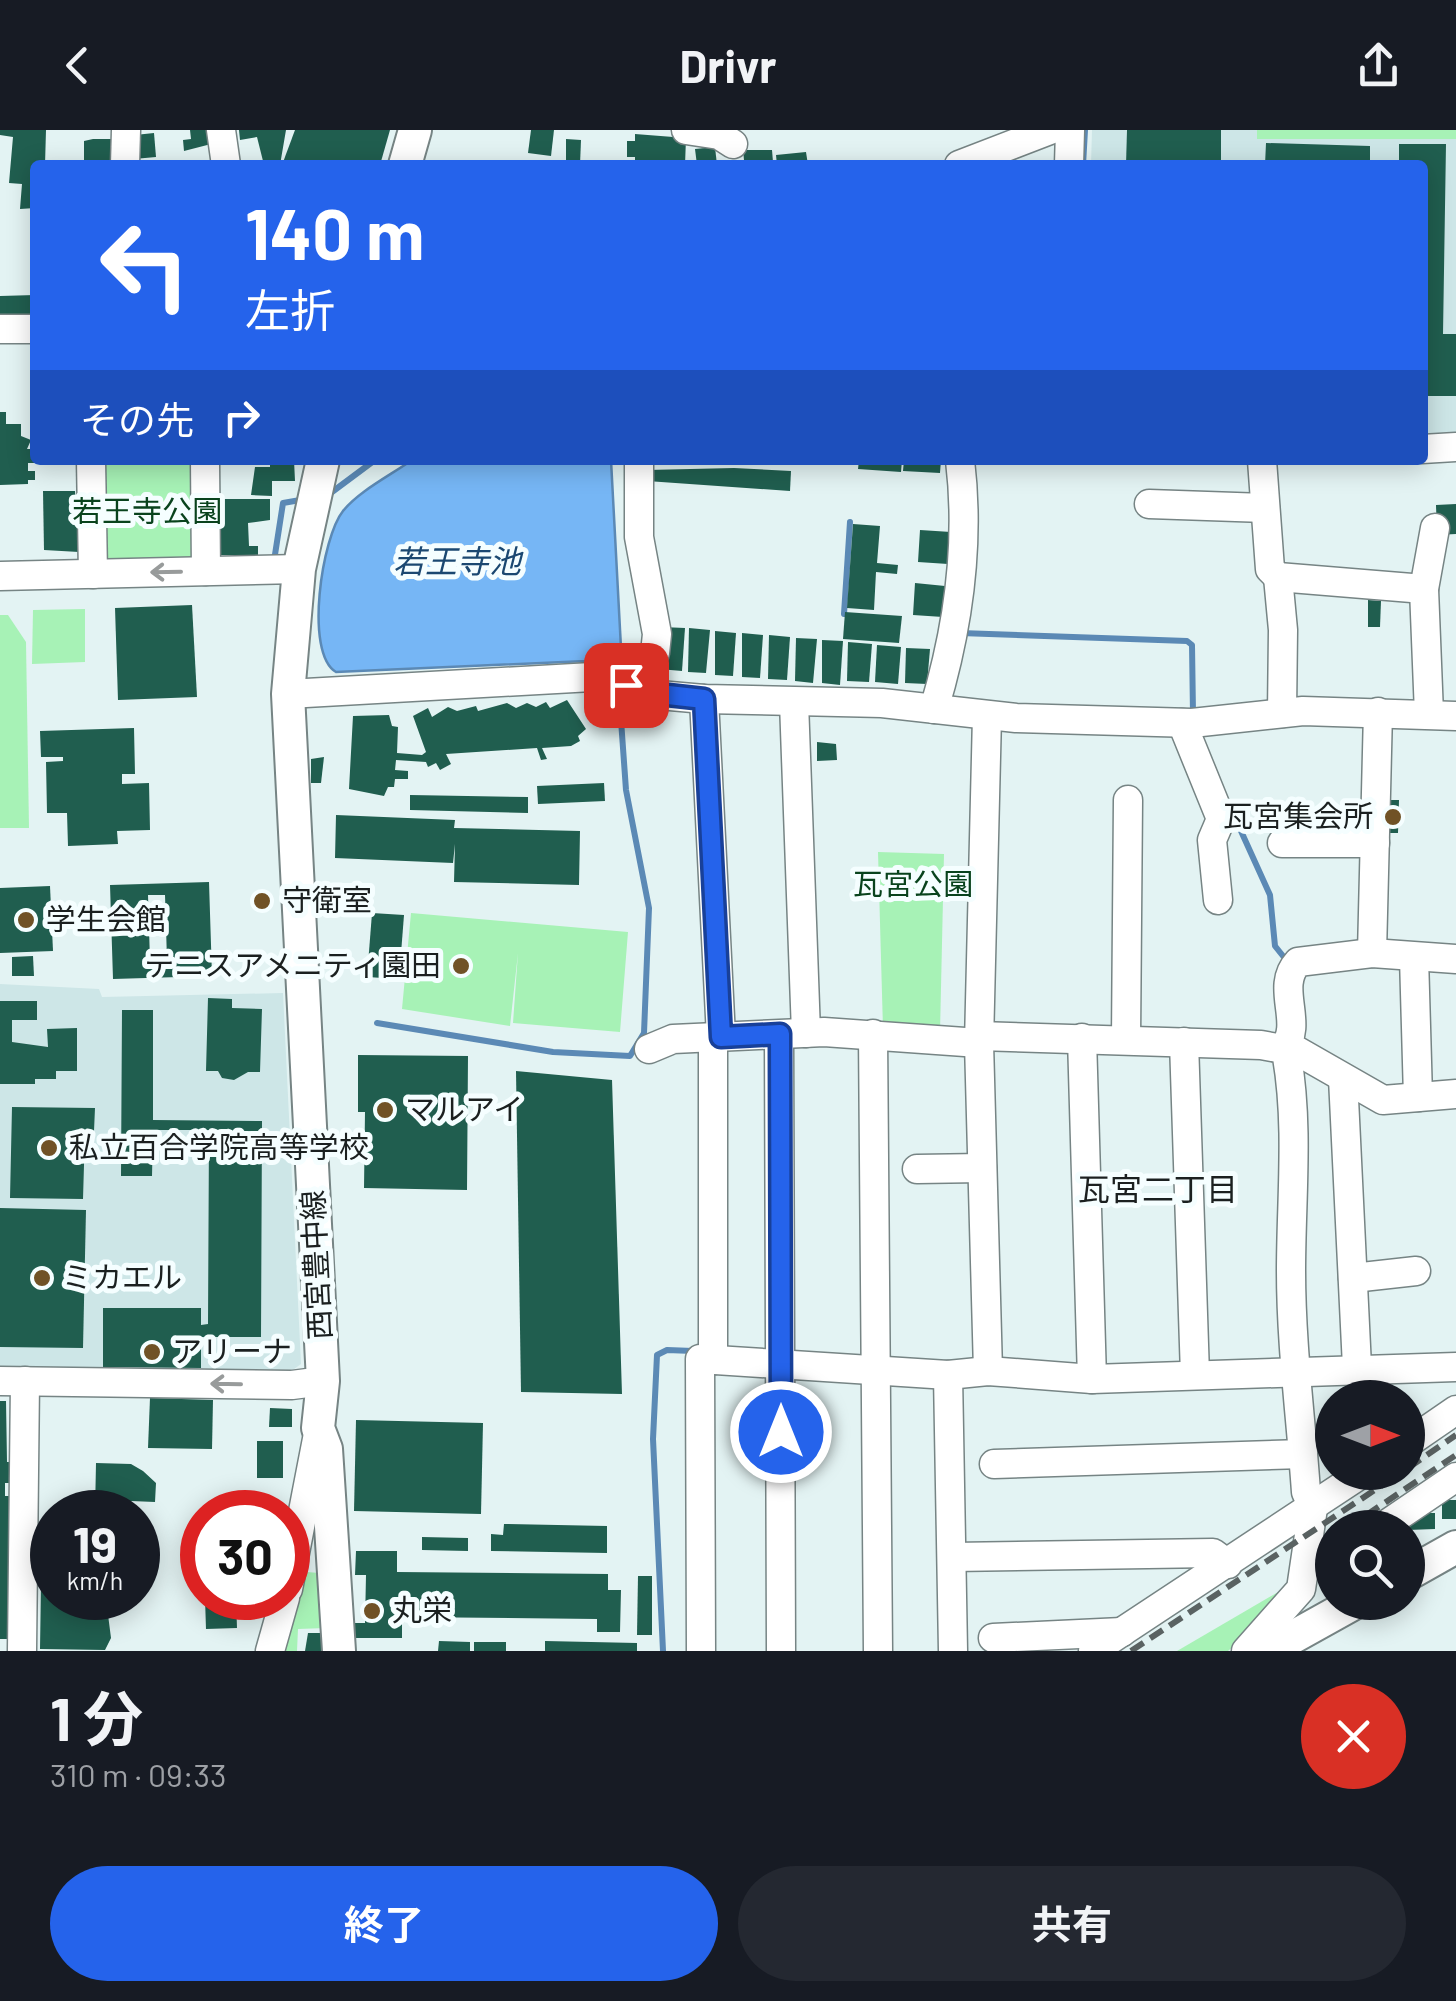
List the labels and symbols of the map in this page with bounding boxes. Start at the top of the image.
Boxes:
park label: 若王寺公園 [72,492,222,528]
water label: 若王寺池 [393,541,524,579]
one-way arrow [151,563,183,582]
pin [584,643,669,728]
place label: 瓦宮集会所 [1223,797,1373,833]
marker: 瓦宮集会所 [1382,806,1404,828]
park label: 瓦宮公園 [853,865,973,901]
place label: 守衛室 [282,881,372,917]
marker: 守衛室 [251,890,273,912]
place label: 学生会館 [46,900,166,936]
marker: 学生会館 [15,909,37,931]
place label: テニスアメニティ園田 [144,946,441,982]
marker: テニスアメニティ園田 [450,955,472,977]
place label: マルアイ [405,1090,524,1126]
marker: マルアイ [374,1099,396,1121]
place label: 私立百合学院高等学校 [69,1128,369,1164]
marker: 私立百合学院高等学校 [38,1137,60,1159]
district label: 瓦宮二丁目 [1078,1169,1238,1207]
street label: 西宮豊中線 [293,1189,337,1341]
place label: ミカエル [62,1258,182,1294]
marker: ミカエル [31,1267,53,1289]
place label: アリーナ [172,1332,292,1368]
marker: アリーナ [141,1341,163,1363]
one-way arrow [210,1374,242,1394]
position arrow [729,1380,833,1484]
north arrow [1315,1380,1425,1490]
speed limit sign: 30 [180,1490,310,1620]
place label: 丸栄 [392,1591,452,1627]
marker: 丸栄 [361,1600,383,1622]

